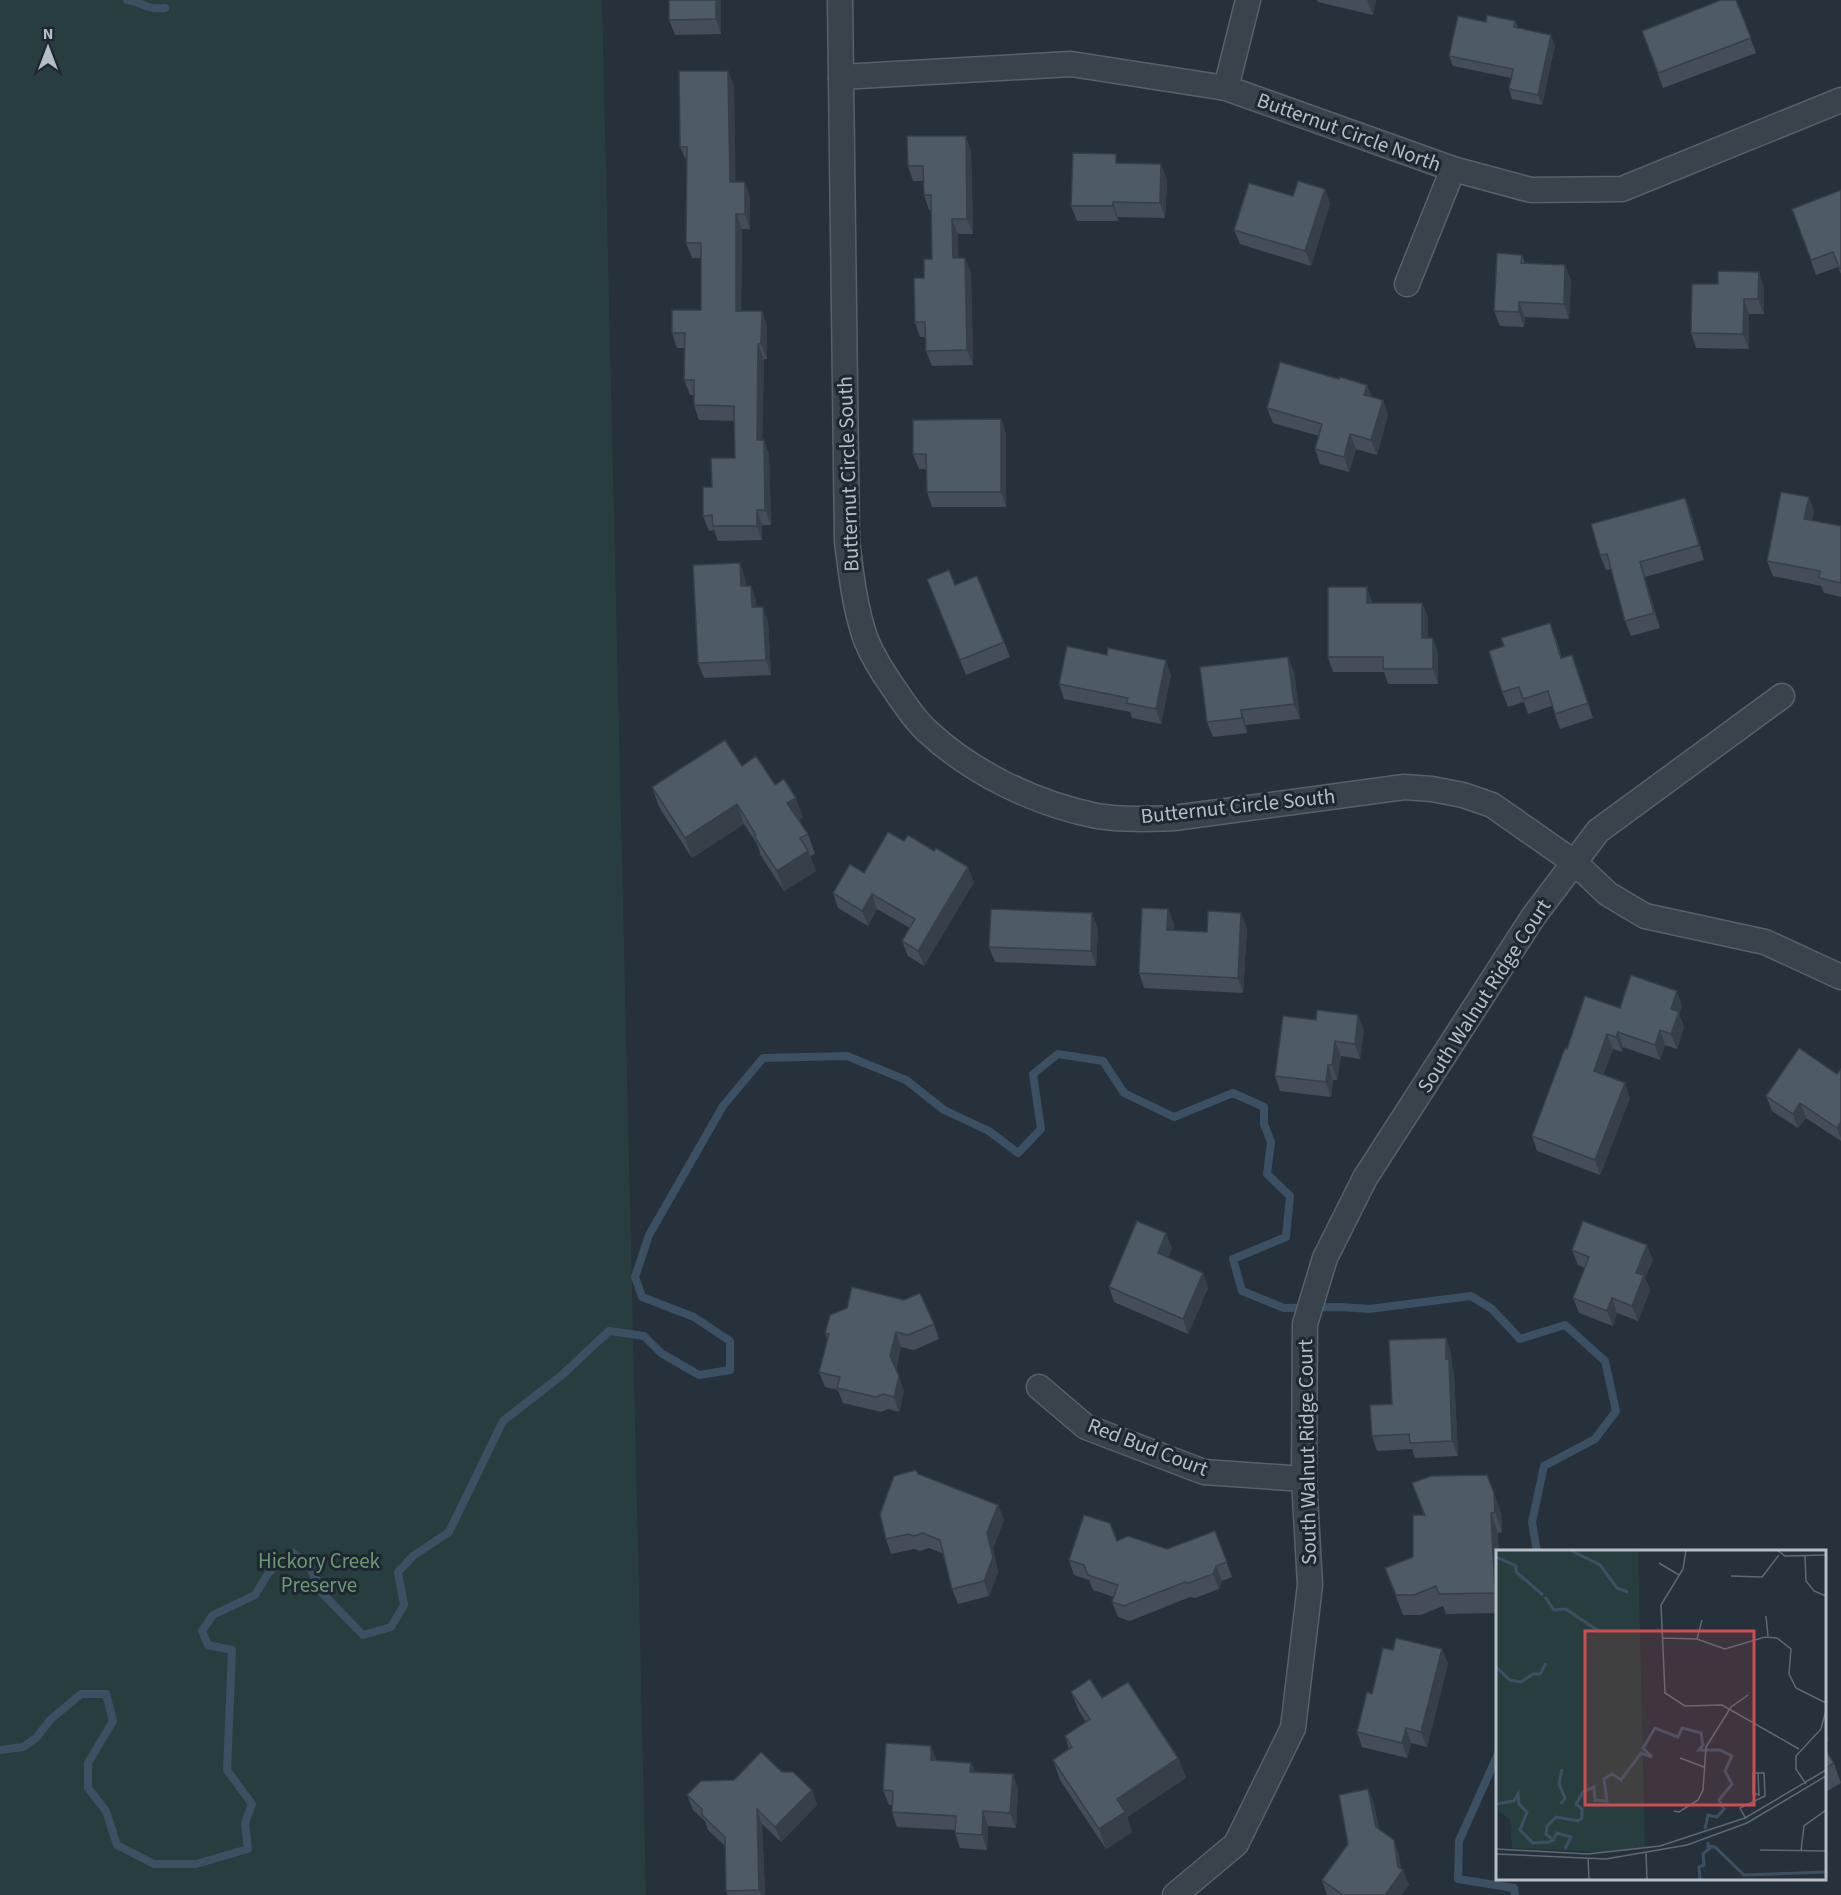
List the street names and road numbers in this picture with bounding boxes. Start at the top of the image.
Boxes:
street label: Butternut Circle North [1253,85,1445,179]
street label: Butternut Circle South [830,376,866,572]
street label: Butternut Circle South [1139,781,1337,831]
street label: South Walnut Ridge Court [1410,893,1558,1099]
street label: South Walnut Ridge Court [1290,1339,1324,1565]
street label: Red Bud Court [1083,1410,1213,1484]

